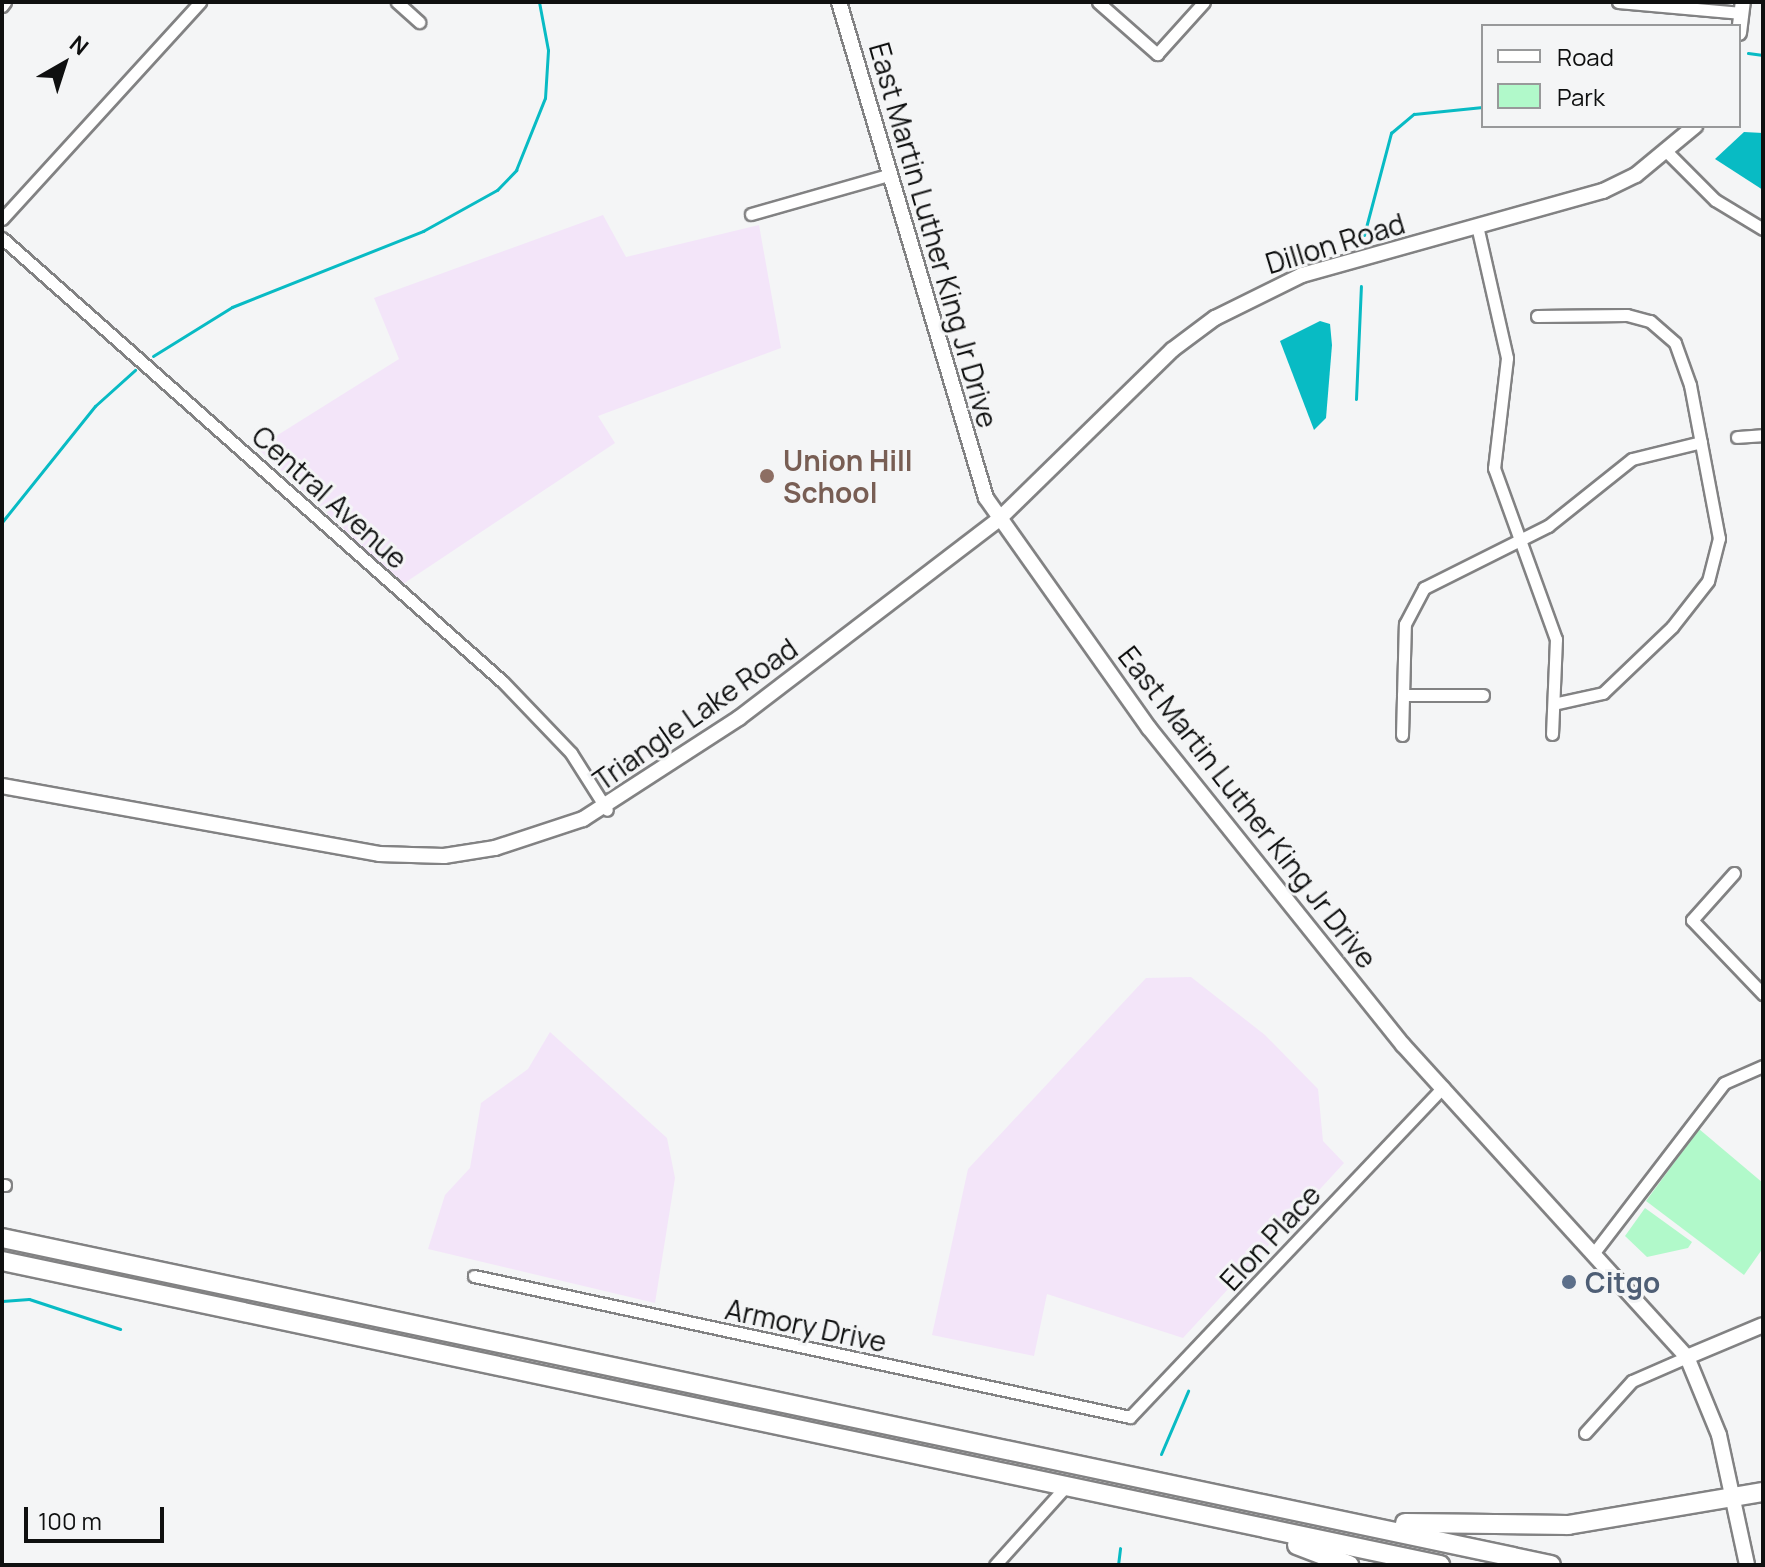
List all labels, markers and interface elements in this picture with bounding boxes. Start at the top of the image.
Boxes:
north arrow [24,24,104,104]
legend [1481,24,1741,128]
text: N [64,29,95,62]
street label: East Martin Luther King Jr Drive [863,39,1005,431]
text: Road [1557,40,1614,73]
text: Park [1557,80,1605,113]
street label: Dillon Road [1261,206,1409,280]
street label: Central Avenue [246,419,414,575]
place label: Union Hill School [783,443,913,509]
marker: Union Hill School [758,467,776,485]
street label: Triangle Lake Road [587,631,803,797]
street label: East Martin Luther King Jr Drive [1112,639,1384,975]
street label: Elon Place [1213,1177,1327,1297]
place label: Citgo [1585,1265,1660,1299]
marker: Citgo [1560,1273,1578,1291]
street label: Armory Drive [722,1292,890,1358]
scale bar [28,1491,168,1541]
text: 100 m [38,1504,102,1537]

